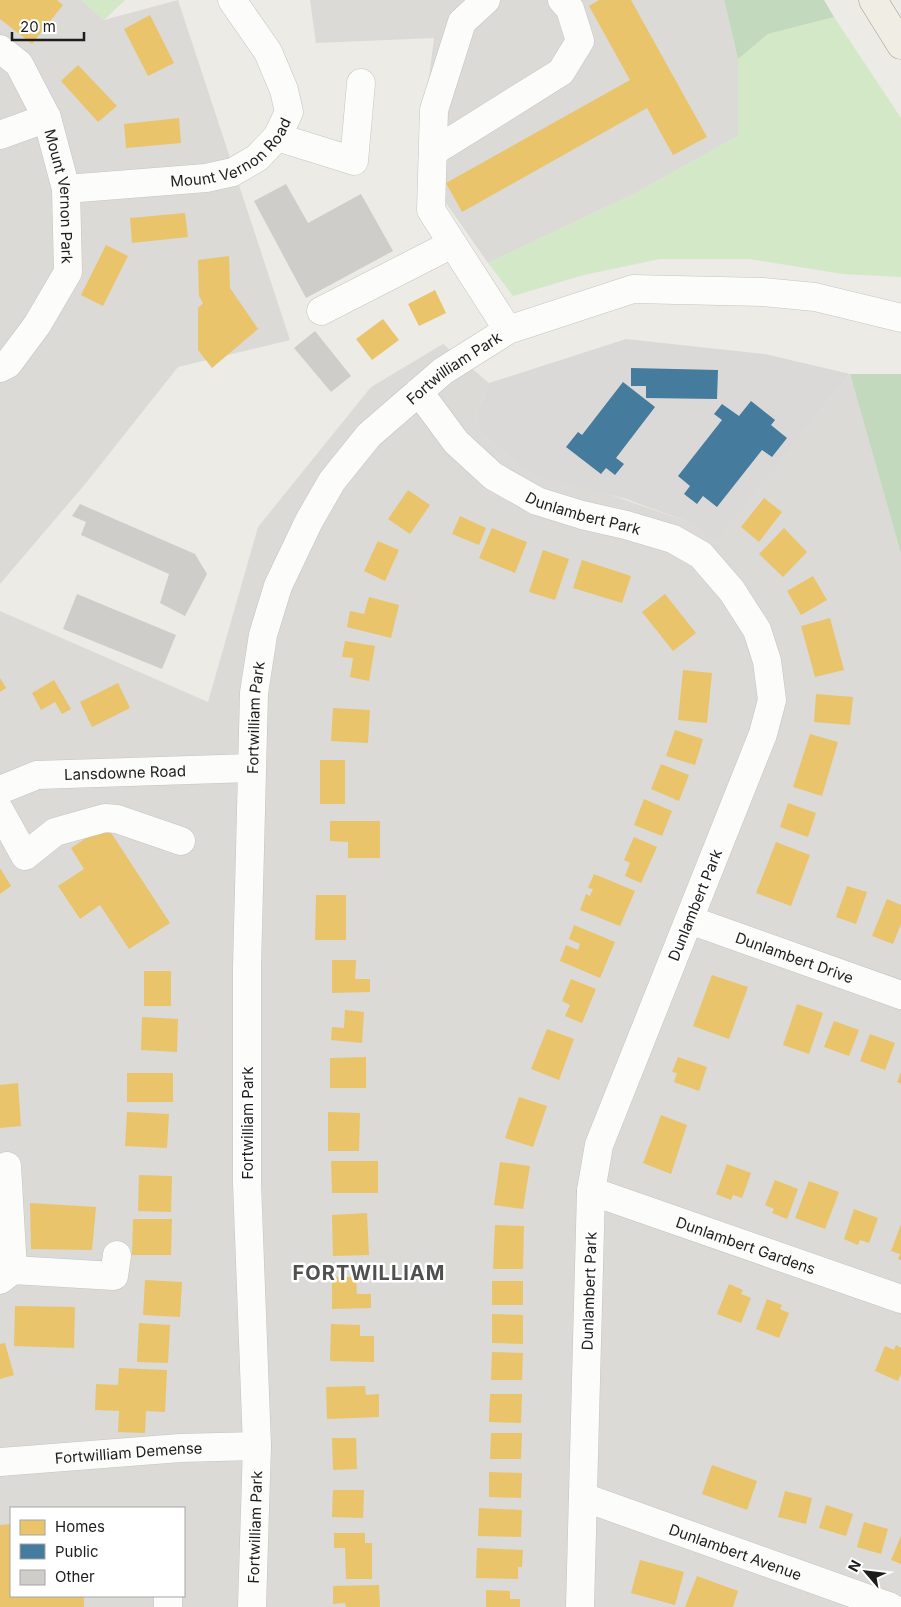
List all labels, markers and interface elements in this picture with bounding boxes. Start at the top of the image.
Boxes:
scale bar [12,10,85,42]
text: 20 m [20,17,56,36]
street label: Mount Vernon Road [170,114,294,190]
street label: Mount Vernon Park [41,127,77,265]
street label: Fortwilliam Park [402,327,506,408]
street label: Dunlambert Park [522,487,644,539]
street label: Fortwilliam Park [242,659,268,774]
street label: Lansdowne Road [64,761,186,784]
street label: Dunlambert Park [664,846,726,964]
street label: Dunlambert Drive [733,927,856,987]
street label: Fortwilliam Park [238,1066,257,1179]
street label: Dunlambert Gardens [674,1212,818,1278]
street label: Dunlambert Park [577,1231,601,1351]
district label: FORTWILLIAM [293,1261,445,1285]
street label: Fortwilliam Demense [54,1438,203,1467]
street label: Fortwilliam Park [243,1469,266,1584]
legend [10,1507,185,1597]
text: Homes [55,1517,105,1536]
street label: Dunlambert Avenue [667,1519,804,1584]
text: Public [55,1542,98,1561]
north arrow [841,1547,891,1597]
text: N [844,1557,864,1574]
text: Other [55,1567,95,1586]

